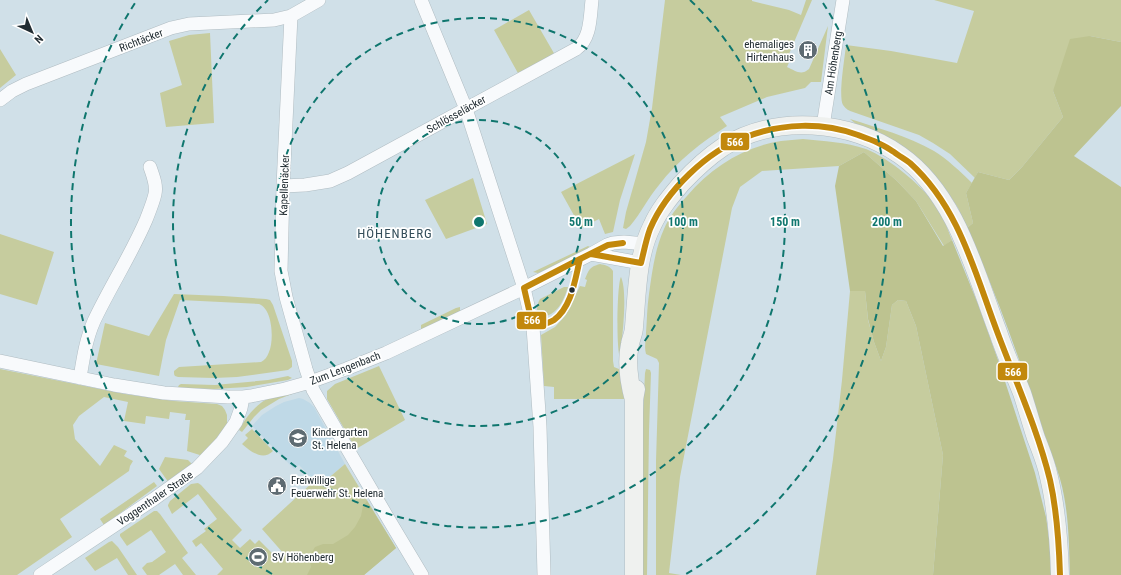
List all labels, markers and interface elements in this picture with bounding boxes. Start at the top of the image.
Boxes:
north arrow [12,12,52,52]
street label: Richtäcker [118,26,165,55]
street label: Am Höhenberg [822,30,845,96]
text: N [31,32,46,46]
place label: ehemaliges Hirtenhaus [744,38,794,64]
building icon: ehemaliges Hirtenhaus [797,39,819,61]
street label: Schlösseläcker [424,93,489,136]
line badge: 566 [720,132,750,151]
text: 566 [727,136,744,149]
street label: Kapellenäcker [277,154,292,216]
centre of rings [472,215,486,229]
text: 50 m [569,215,593,229]
text: 100 m [668,215,698,229]
text: 150 m [770,215,800,229]
text: 200 m [872,215,902,229]
district label: HÖHENBERG [357,226,433,241]
unlabelled marker [567,285,577,295]
line badge: 566 [516,311,547,330]
text: 566 [524,314,541,327]
street label: Zum Lengenbach [308,349,382,388]
line badge: 566 [997,362,1028,381]
text: 566 [1005,366,1022,379]
place label: Kindergarten St. Helena [312,426,368,452]
school or university icon: Kindergarten St. Helena [287,427,309,449]
street label: Voggenthaler Straße [115,468,196,529]
place label: Freiwillige Feuerwehr St. Helena [291,474,383,500]
public building icon: Freiwillige Feuerwehr St. Helena [266,475,288,497]
sports icon: SV Höhenberg [247,546,269,568]
place label: SV Höhenberg [272,551,334,564]

